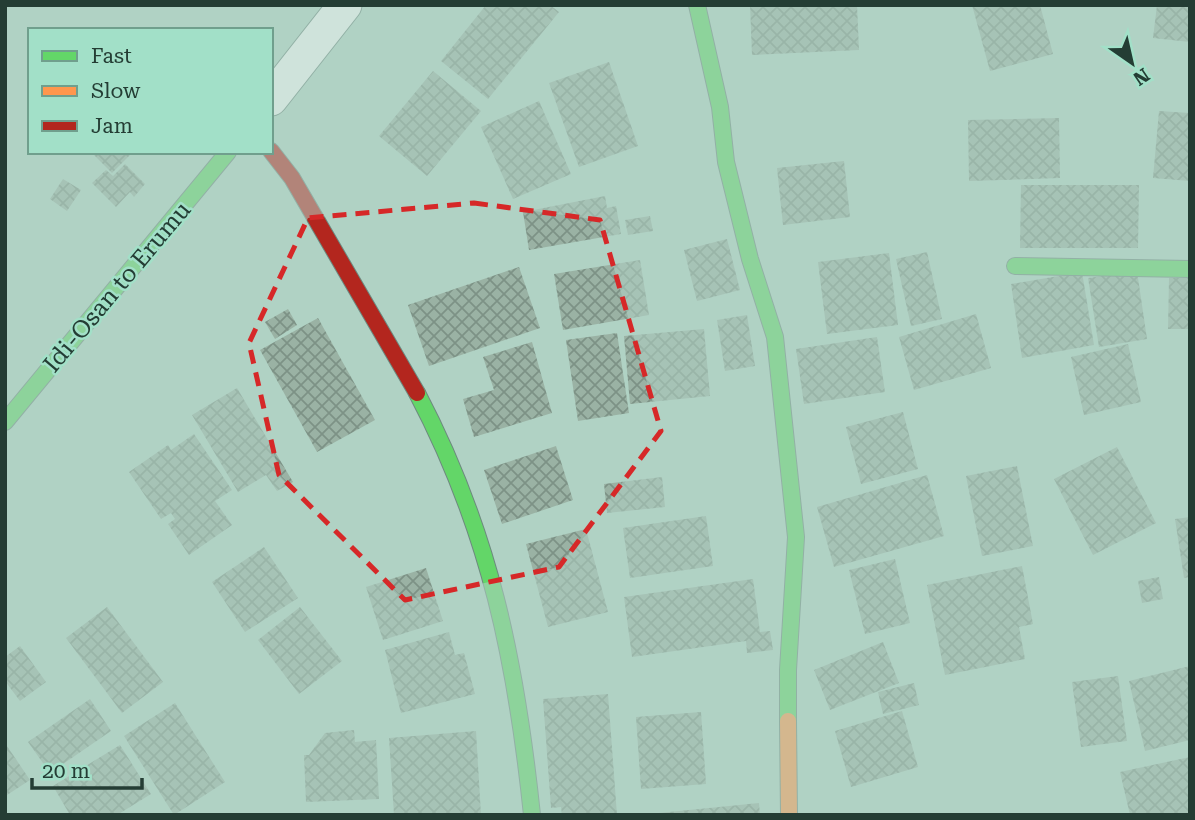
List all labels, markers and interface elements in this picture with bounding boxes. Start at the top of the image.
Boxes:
legend [28,28,273,154]
north arrow [1097,28,1167,98]
text: Fast [91,44,132,68]
text: N [1128,63,1154,91]
text: Slow [91,79,141,103]
text: Jam [91,114,133,138]
street label: Idi-Osan to Erumu [38,196,196,378]
scale bar [32,746,142,790]
text: 20 m [42,759,90,783]

